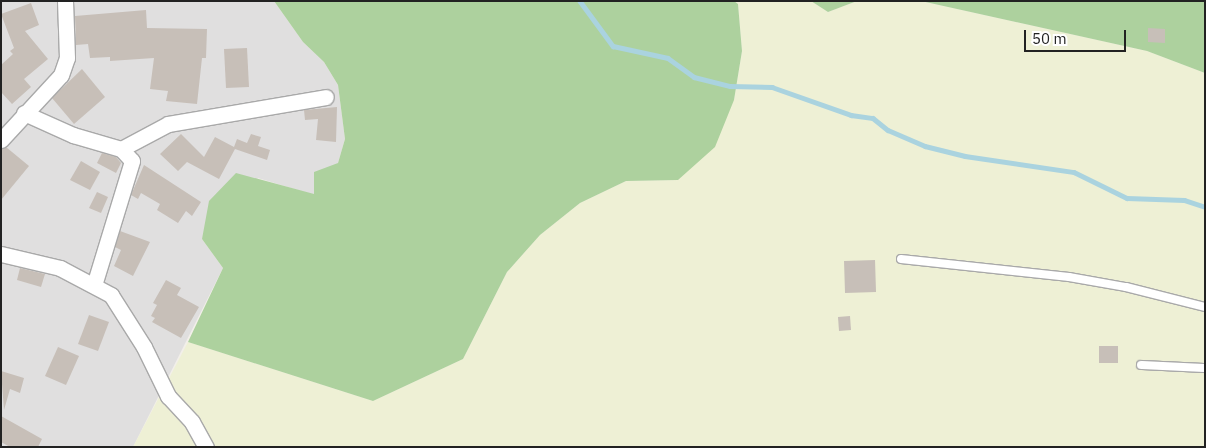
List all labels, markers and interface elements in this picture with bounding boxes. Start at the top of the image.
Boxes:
scale bar [1026,20,1128,52]
text: 50 m [1032,29,1067,48]

